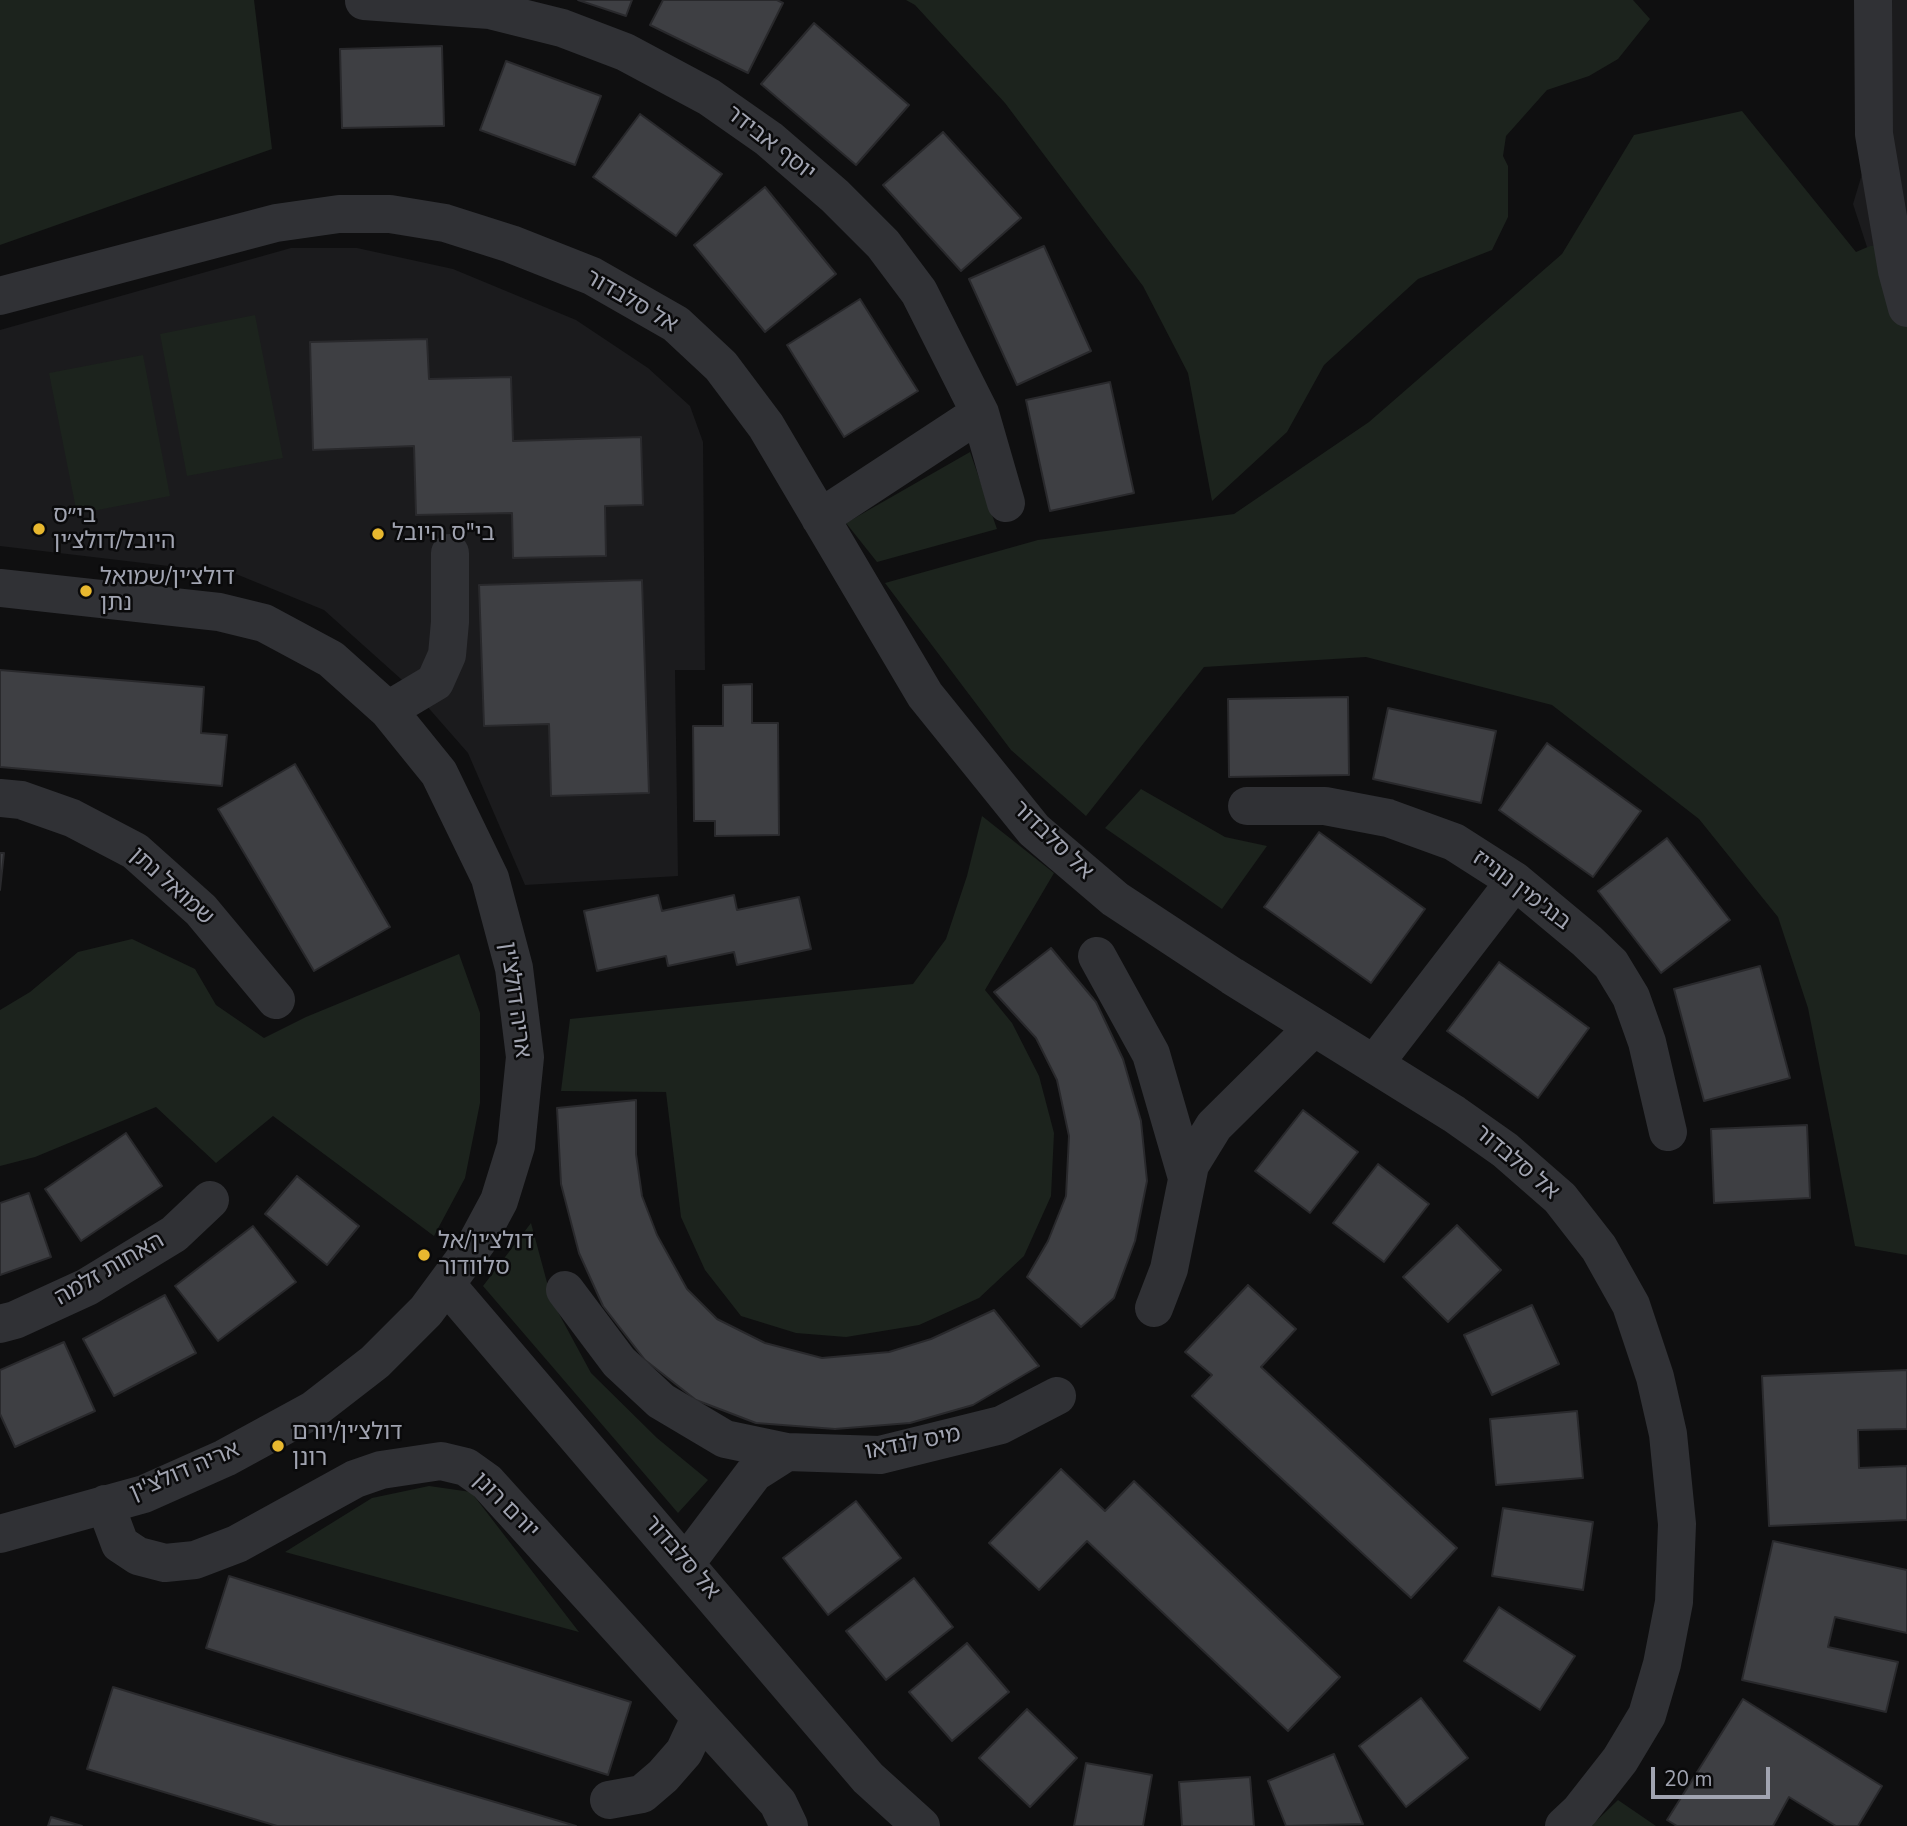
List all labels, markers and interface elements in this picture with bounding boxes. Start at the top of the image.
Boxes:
street label: יוסף אבידר [720,101,820,187]
street label: אל סלבדור [580,265,682,339]
place label: בי״ס היובל/דולצ׳ין [53,502,175,556]
place label: בי"ס היובל [392,520,495,548]
marker: בי״ס היובל/דולצ׳ין [31,521,47,537]
marker: בי"ס היובל [370,526,386,542]
place label: דולצ׳ין/שמואל נתן [100,564,235,618]
marker: דולצ׳ין/שמואל נתן [78,583,94,599]
street label: אל סלבדור [1006,796,1098,886]
street label: שמואל נתן [123,842,219,932]
street label: בנג'מין נונייז [1466,845,1576,937]
street label: אריה דולצ'ין [492,940,536,1060]
street label: אל סלבדור [1468,1120,1564,1206]
street label: האחות זלמה [50,1228,170,1312]
place label: דולצ׳ין/אל סלוודור [438,1228,534,1282]
marker: דולצ׳ין/אל סלוודור [416,1247,432,1263]
place label: דולצ׳ין/יורם רונן [292,1419,403,1473]
street label: מיס לנדאו [863,1421,963,1467]
street label: אריה דולצ'ין [126,1436,244,1508]
marker: דולצ׳ין/יורם רונן [270,1438,286,1454]
street label: יורם רונן [466,1467,544,1545]
street label: אל סלבדור [637,1510,725,1606]
scale bar [1655,1752,1774,1796]
text: 20 m [1664,1765,1713,1793]

